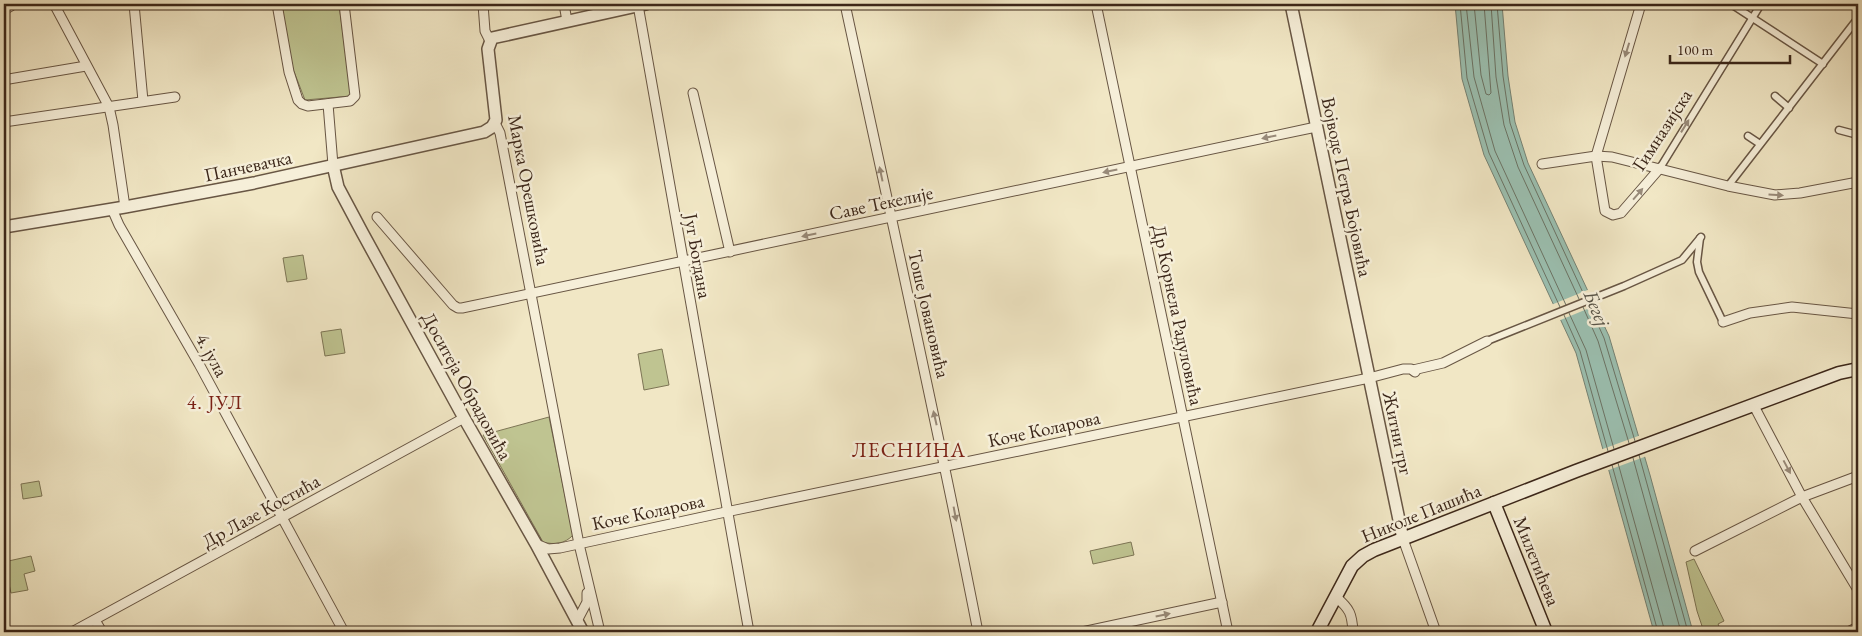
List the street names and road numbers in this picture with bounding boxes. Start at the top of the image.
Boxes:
street label: Гимназијска [1626,84,1698,176]
street label: Војводе Петра Бојовића [1316,95,1378,280]
street label: Марка Орешковића [502,113,556,268]
street label: Панчевачка [202,144,295,188]
street label: Саве Текелије [827,180,935,226]
street label: Југ Богдана [678,210,718,301]
street label: Др Корнела Радуловића [1147,222,1209,408]
street label: Тоше Јовановића [902,247,956,381]
street label: Доситеја Обрадовића [416,308,518,465]
street label: 4. јула [190,329,234,382]
street label: Житни трг [1377,388,1419,477]
street label: Коче Коларова [986,405,1103,453]
street label: Др Лазе Костића [198,468,325,554]
street label: Николе Пашића [1357,477,1485,548]
street label: Коче Коларова [590,488,707,536]
street label: Милетићева [1508,513,1566,610]

